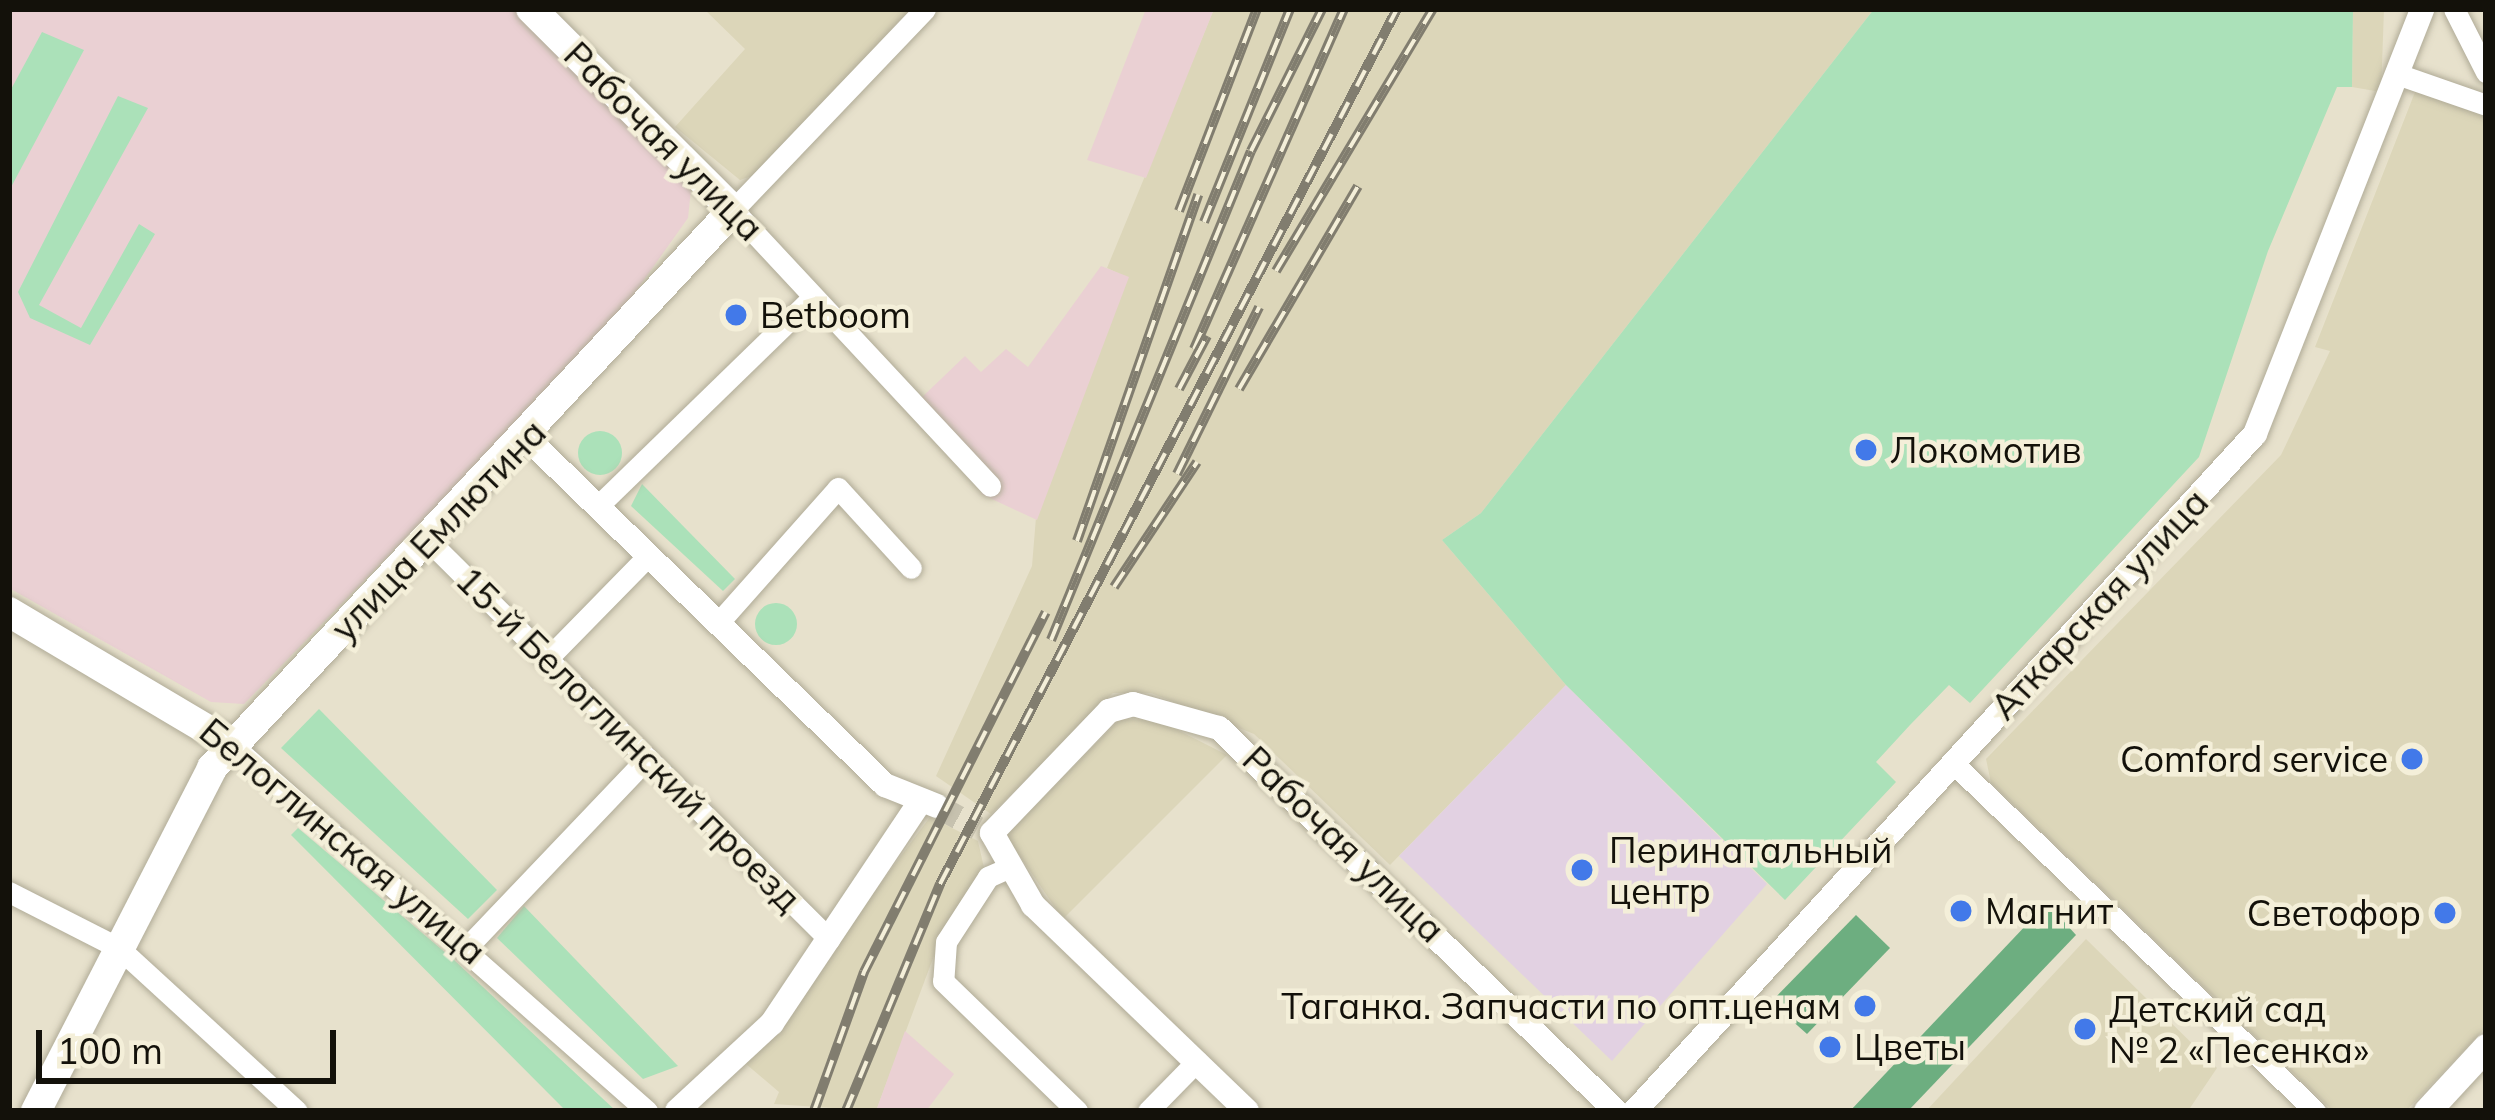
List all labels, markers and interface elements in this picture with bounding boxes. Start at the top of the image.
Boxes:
street label: Рабочая улица [556,33,772,249]
place label: Betboom [760,293,911,337]
marker: Betboom [723,302,749,328]
street label: улица Емлютина [322,411,554,649]
place label: Локомотив [1890,428,2082,472]
marker: Локомотив [1853,437,1879,463]
street label: Аткарская улица [1981,480,2217,728]
street label: 15-й Белоглинский проезд [448,558,810,920]
street label: Белоглинская улица [191,709,495,973]
street label: Рабочая улица [1234,737,1454,951]
place label: Comford service [2120,737,2388,781]
marker: Comford service [2399,746,2425,772]
place label: Перинатальный центр [1609,827,1892,912]
marker: Перинатальный центр [1566,854,1598,886]
place label: Магнит [1985,889,2113,933]
place label: Светофор [2247,891,2421,935]
marker: Магнит [1948,898,1974,924]
marker: Светофор [2432,900,2458,926]
place label: Таганка. Запчасти по опт.ценам [1281,984,1841,1028]
place label: Детский сад № 2 «Песенка» [2109,986,2369,1071]
marker: Таганка. Запчасти по опт.ценам [1852,993,1878,1019]
scale bar [42,1006,342,1080]
marker: Детский сад № 2 «Песенка» [2072,1016,2098,1042]
place label: Цветы [1854,1025,1966,1069]
text: 100 m [57,1028,163,1073]
marker: Цветы [1817,1034,1843,1060]

